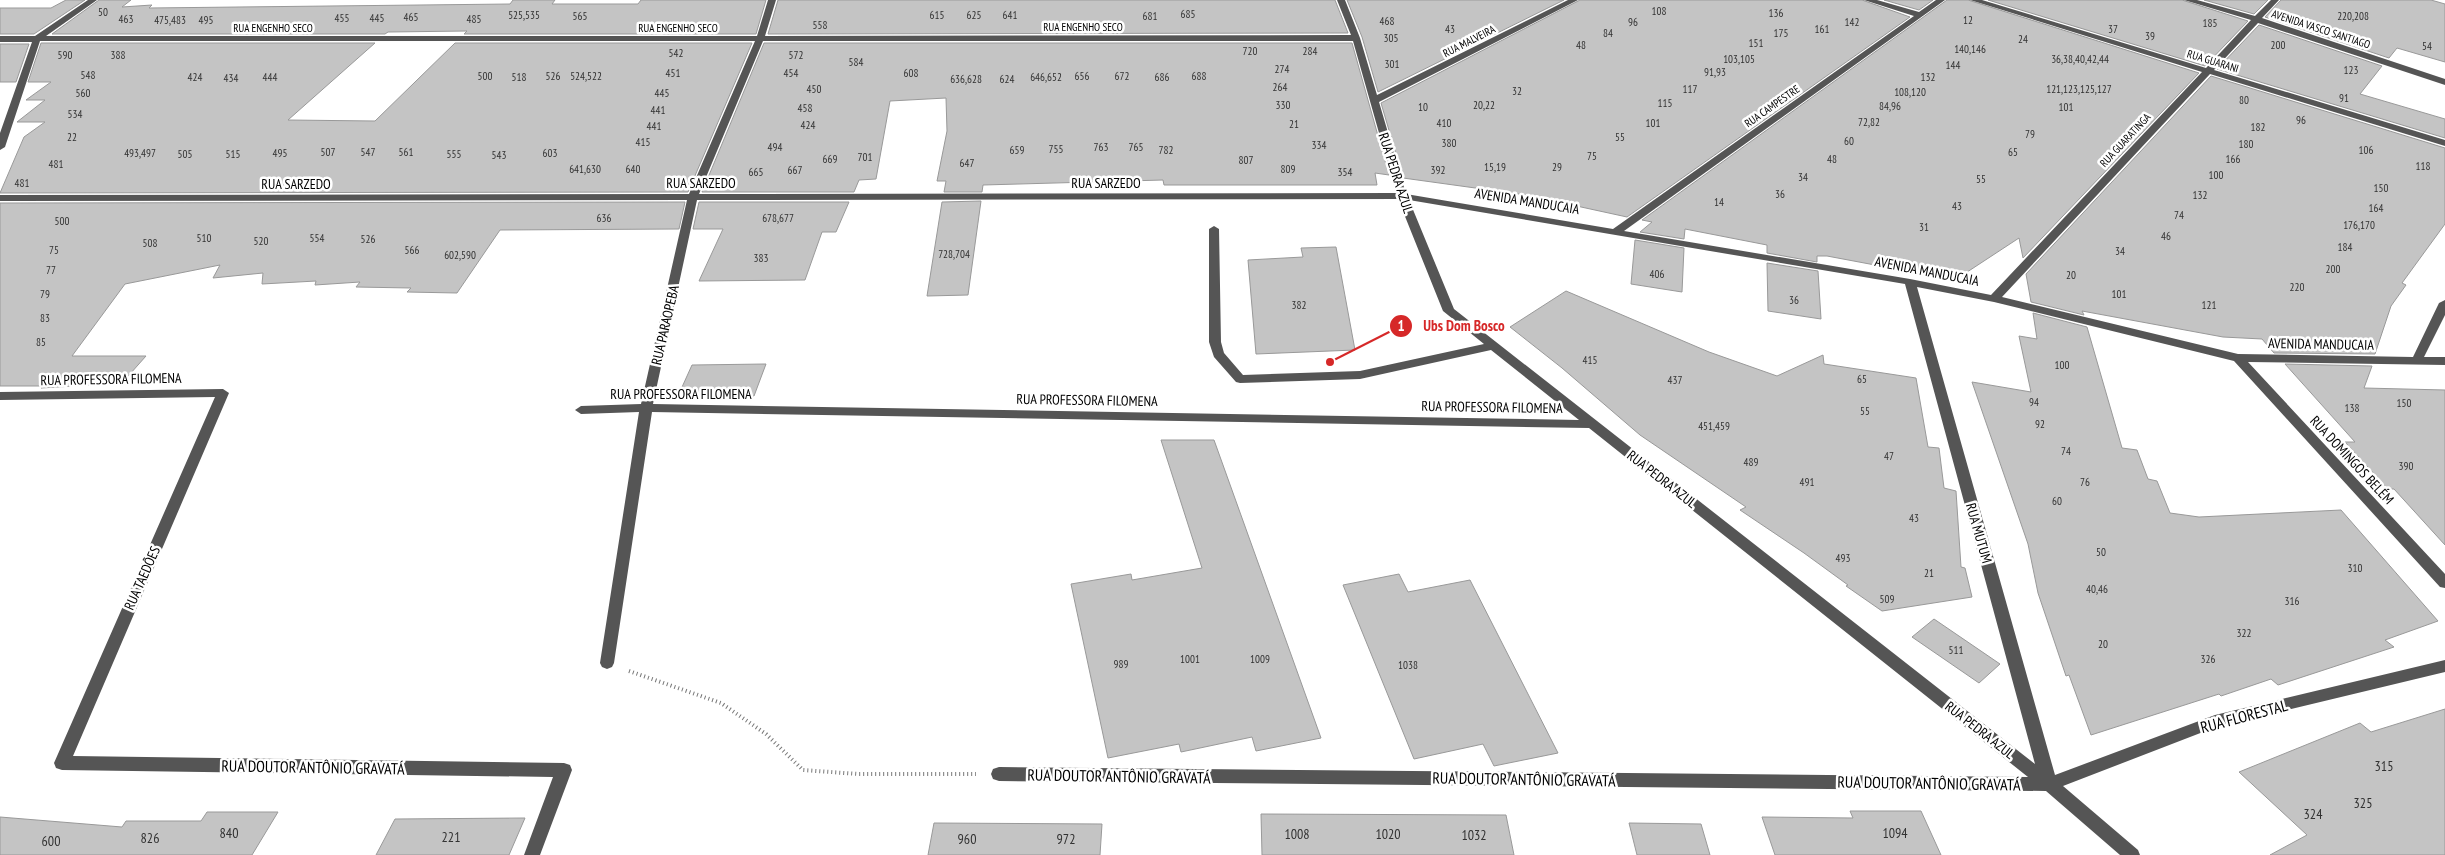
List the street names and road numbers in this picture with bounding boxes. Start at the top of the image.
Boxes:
street label: AVENIDA VASCO SANTIAGO [2270,6,2372,52]
street label: RUA ENGENHO SECO [1043,20,1123,34]
street label: RUA ENGENHO SECO [233,21,313,35]
street label: RUA ENGENHO SECO [638,21,718,35]
street label: RUA MALVEIRA [1441,22,1498,60]
street label: RUA GUARANI [2185,47,2241,75]
street label: RUA CAMPESTRE [1742,82,1803,130]
street label: RUA GUARATINGA [2097,110,2154,170]
street label: RUA PEDRA AZUL [1375,130,1418,216]
street label: RUA SARZEDO [666,174,736,192]
street label: RUA SARZEDO [1071,174,1141,192]
street label: RUA SARZEDO [261,175,331,193]
street label: AVENIDA MANDUCAIA [1473,184,1581,218]
street label: AVENIDA MANDUCAIA [1873,252,1981,290]
street label: RUA PARAOPEBA [647,283,683,367]
street label: AVENIDA MANDUCAIA [2268,334,2374,354]
street label: RUA PROFESSORA FILOMENA [40,369,182,389]
street label: RUA PROFESSORA FILOMENA [610,385,752,403]
street label: RUA PROFESSORA FILOMENA [1016,390,1158,410]
street label: RUA PROFESSORA FILOMENA [1421,397,1563,417]
street label: RUA DOMINGOS BELÉM [2306,412,2398,508]
street label: RUA PEDRA AZUL [1623,446,1701,512]
street label: RUA MUTUM [1962,501,1996,565]
street label: RUA TAEDÕES [120,543,164,613]
street label: RUA FLORESTAL [2198,695,2290,737]
street label: RUA PEDRA AZUL [1941,697,2019,763]
street label: RUA DOUTOR ANTÔNIO GRAVATÁ [221,755,405,779]
street label: RUA DOUTOR ANTÔNIO GRAVATÁ [1027,764,1211,788]
street label: RUA DOUTOR ANTÔNIO GRAVATÁ [1432,767,1616,791]
street label: RUA DOUTOR ANTÔNIO GRAVATÁ [1837,771,2021,795]

